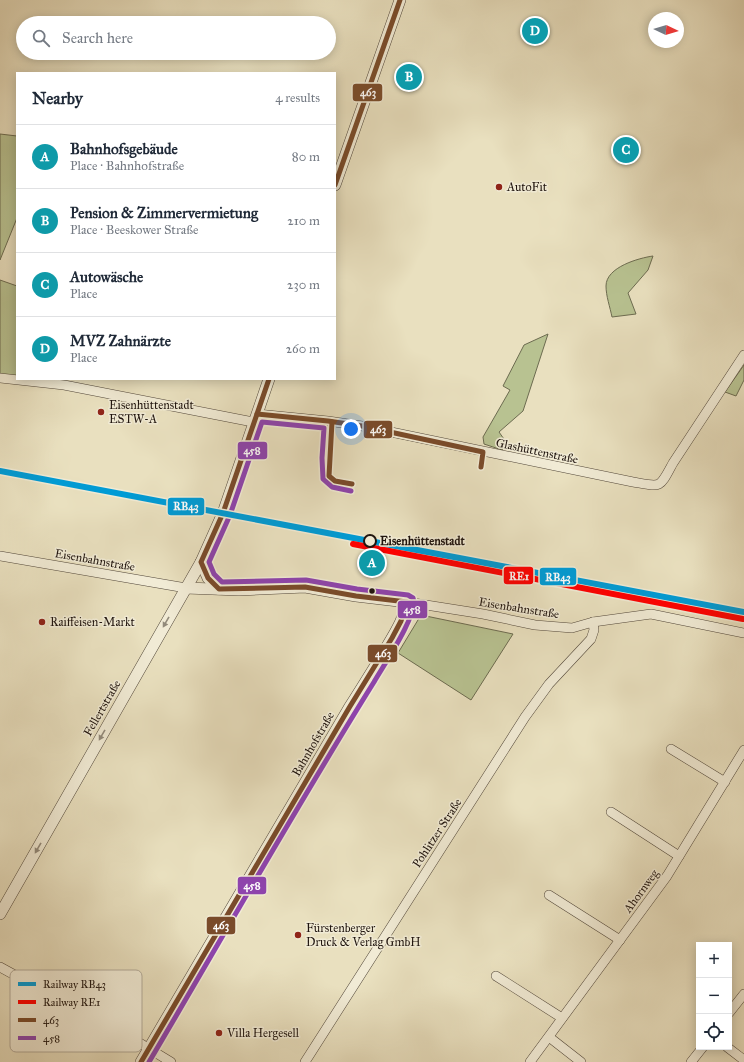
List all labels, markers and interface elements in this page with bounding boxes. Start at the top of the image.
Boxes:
north arrow [648,12,684,48]
search box [16,16,336,60]
pin: D [522,16,548,46]
icon: search [30,27,52,49]
text: Search here [62,29,133,47]
pin: B [396,62,422,92]
line badge: 463 [352,83,383,102]
text: 463 [360,86,376,100]
text: Nearby [32,88,83,109]
text: 4 results [275,90,320,106]
pin: C [613,135,639,165]
text: Bahnhofsgebäude [70,140,178,158]
text: A [41,149,49,165]
text: 80 m [292,149,320,165]
text: Place · Bahnhofstraße [70,158,184,174]
place label: AutoFit [506,180,548,194]
marker: AutoFit [494,182,504,192]
text: Pension & Zimmervermietung [70,204,258,222]
text: B [41,213,49,229]
text: 210 m [287,213,320,229]
text: Place · Beeskower Straße [70,222,199,238]
text: Autowäsche [70,268,143,286]
text: C [41,277,49,293]
text: 230 m [287,277,320,293]
text: Place [70,286,97,302]
text: MVZ Zahnärzte [70,332,171,350]
text: D [40,341,50,357]
text: 260 m [286,341,320,357]
text: Place [70,350,97,366]
place label: Eisenhüttenstadt ESTW-A [109,398,194,426]
marker: Eisenhüttenstadt ESTW-A [96,407,106,417]
your location [341,419,361,439]
line badge: 463 [363,420,393,439]
text: 463 [370,423,386,437]
street label: Glashüttenstraße [495,435,579,467]
line badge: 458 [237,441,268,460]
text: 458 [243,444,261,458]
line badge: RB43 [167,497,205,516]
text: RB43 [173,500,199,514]
marker: Eisenhüttenstadt [363,534,377,548]
place label: Eisenhüttenstadt [380,534,465,548]
street label: Eisenbahnstraße [54,546,136,574]
pin: A [359,548,385,578]
line badge: RE1 [503,566,534,585]
line badge: RB43 [539,567,577,586]
text: RE1 [509,570,530,583]
text: RB43 [545,571,571,585]
unlabelled marker [367,586,377,596]
street label: Eisenbahnstraße [478,595,560,621]
line badge: 458 [397,600,428,619]
text: 458 [403,603,421,617]
place label: Raiffeisen-Markt [50,615,135,629]
one-way arrow [163,616,170,628]
marker: Raiffeisen-Markt [37,617,47,627]
line badge: 463 [367,644,398,663]
text: 463 [375,647,391,661]
street label: Fellertstraße [80,678,124,738]
street label: Bahnhofstraße [289,709,337,779]
one-way arrow [98,729,105,741]
street label: Pohlitzer Straße [409,796,465,870]
one-way arrow [34,842,41,854]
street label: Ahornweg [620,866,662,917]
line badge: 458 [237,876,267,895]
text: 458 [243,879,261,893]
line badge: 463 [206,916,236,935]
text: 463 [213,919,229,933]
place label: Fürstenberger Druck & Verlag GmbH [306,921,421,950]
marker: Fürstenberger Druck & Verlag GmbH [293,930,303,940]
map controls [696,942,732,1050]
button: + [696,942,732,978]
legend [10,970,142,1052]
text: Railway RB43 [43,978,106,991]
button: − [696,978,732,1014]
text: Railway RE1 [43,996,100,1009]
text: 463 [43,1014,59,1027]
button: locate [696,1014,732,1050]
place label: Villa Hergesell [226,1026,300,1041]
marker: Villa Hergesell [214,1028,224,1038]
text: 458 [43,1032,60,1045]

